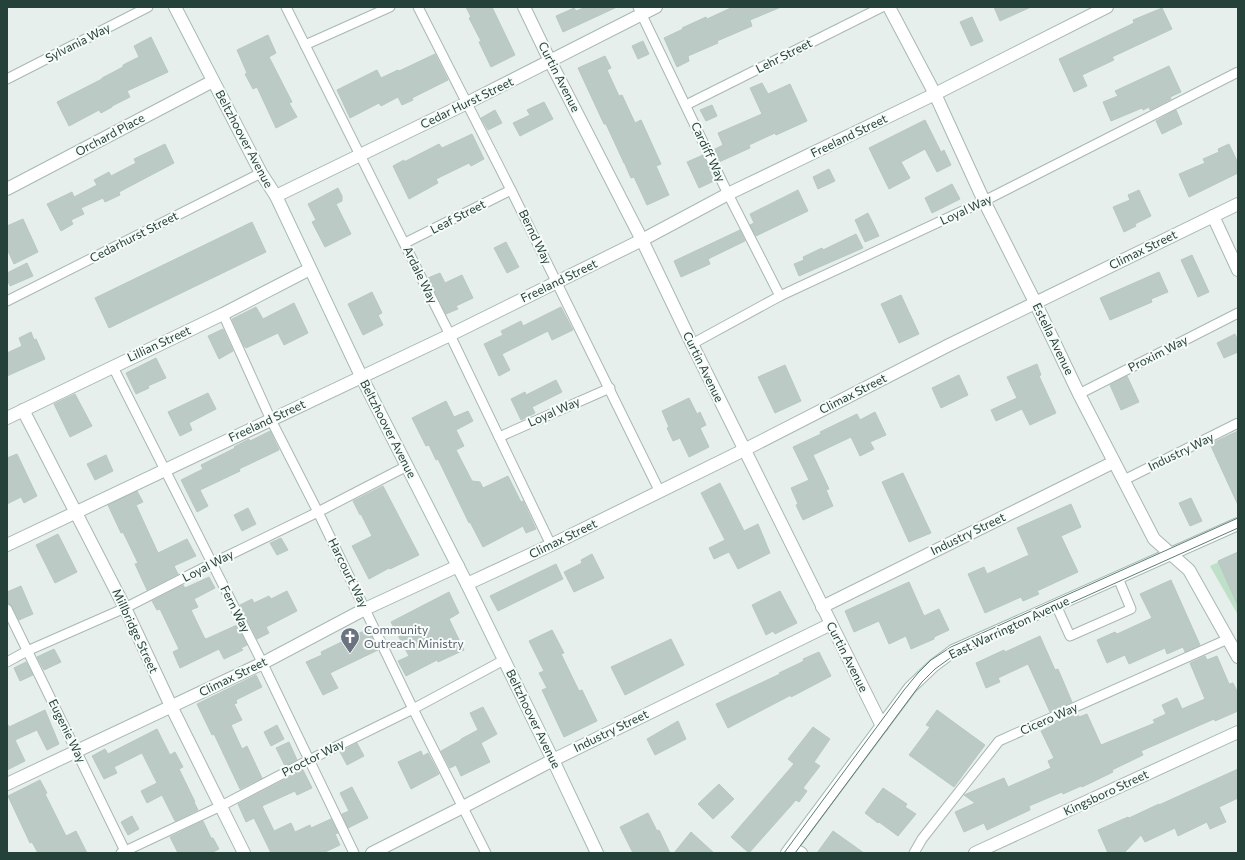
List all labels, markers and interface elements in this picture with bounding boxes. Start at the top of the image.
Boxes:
street label: Sylvania Way [43,20,112,64]
street label: Lehr Street [753,35,814,75]
street label: Curtin Avenue [536,39,584,114]
street label: Cedar Hurst Street [418,73,515,131]
street label: Beltzhoover Avenue [213,87,277,190]
street label: Orchard Place [73,110,147,158]
street label: Freeland Street [808,111,889,160]
street label: Cardiff Way [689,119,729,184]
street label: Loyal Way [937,191,994,227]
street label: Leaf Street [427,196,488,236]
street label: Bernd Way [517,207,555,266]
street label: Cedarhurst Street [87,208,180,264]
street label: Climax Street [1106,227,1179,272]
street label: Ardale Way [401,244,441,305]
street label: Freeland Street [518,256,599,305]
street label: Estella Avenue [1030,300,1077,377]
street label: Lillian Street [125,322,193,364]
street label: Curtin Avenue [681,329,727,404]
street label: Proxim Way [1125,332,1190,374]
street label: Climax Street [817,370,889,416]
street label: Beltzhoover Avenue [358,377,420,480]
street label: Loyal Way [525,393,582,429]
street label: Freeland Street [226,396,307,444]
street label: Industry Way [1145,429,1216,473]
street label: Industry Street [928,509,1007,557]
street label: Climax Street [526,516,599,561]
street label: Harcourt Way [326,536,372,610]
street label: Loyal Way [180,546,235,584]
street label: Fern Way [218,583,254,634]
street label: Millbridge Street [110,586,162,675]
street label: East Warrington Avenue [946,593,1071,661]
street label: Curtin Avenue [824,619,872,694]
place label: Community Outreach Ministry [364,622,464,650]
church icon: Community Outreach Ministry [339,626,361,654]
street label: Climax Street [196,654,269,699]
street label: Beltzhoover Avenue [504,667,564,770]
street label: Eugenie Way [46,696,89,765]
street label: Cicero Way [1018,699,1080,737]
street label: Industry Street [571,706,650,754]
street label: Proctor Way [279,735,346,779]
street label: Kingsboro Street [1061,766,1150,818]

